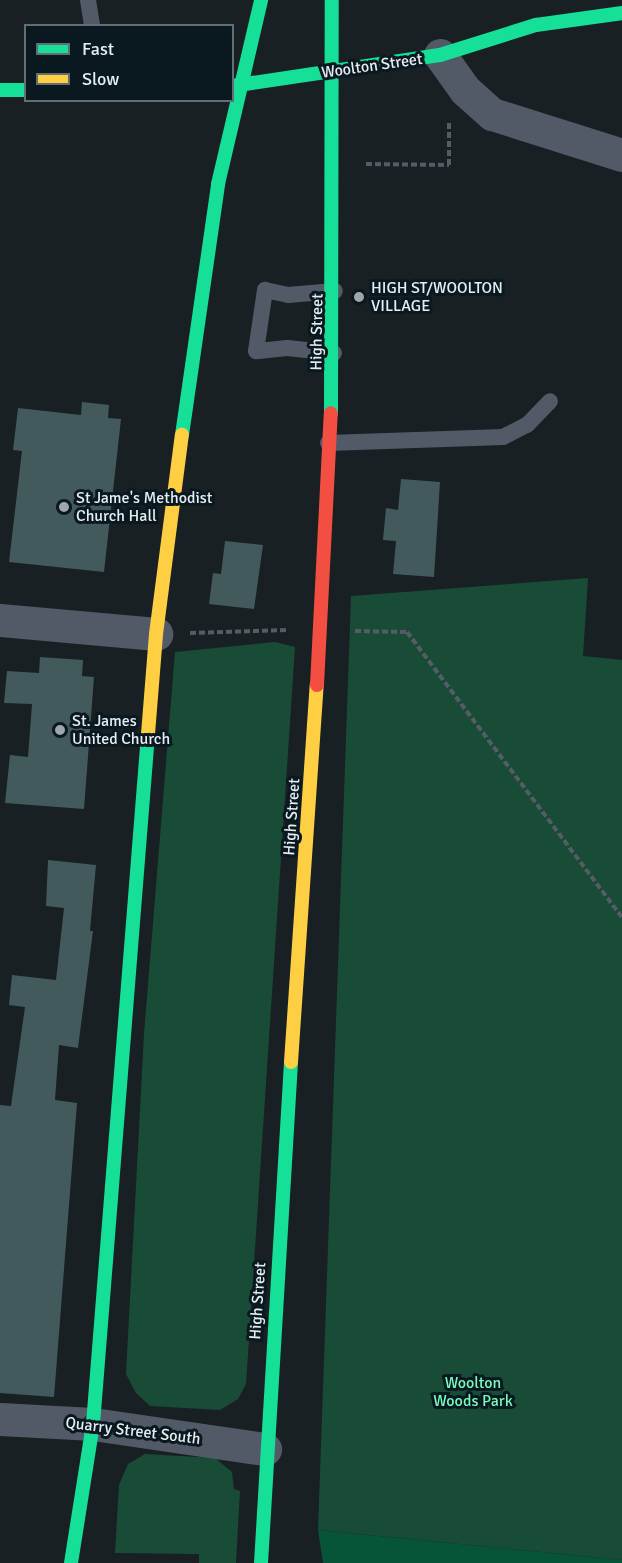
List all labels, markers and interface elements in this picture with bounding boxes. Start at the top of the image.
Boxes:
legend [24,24,234,102]
text: Fast [82,38,114,60]
street label: Woolton Street [320,49,424,83]
text: Slow [82,68,119,90]
place label: HIGH ST/WOOLTON VILLAGE [371,278,503,316]
marker: HIGH ST/WOOLTON VILLAGE [352,290,366,304]
street label: High Street [307,293,327,371]
place label: St Jame's Methodist Church Hall [76,488,212,526]
marker: St Jame's Methodist Church Hall [57,500,71,514]
place label: St. James United Church [72,711,170,749]
marker: St. James United Church [53,723,67,737]
street label: High Street [280,778,304,856]
street label: High Street [246,1262,270,1340]
park label: Woolton Woods Park [433,1373,513,1411]
street label: Quarry Street South [64,1413,202,1449]

